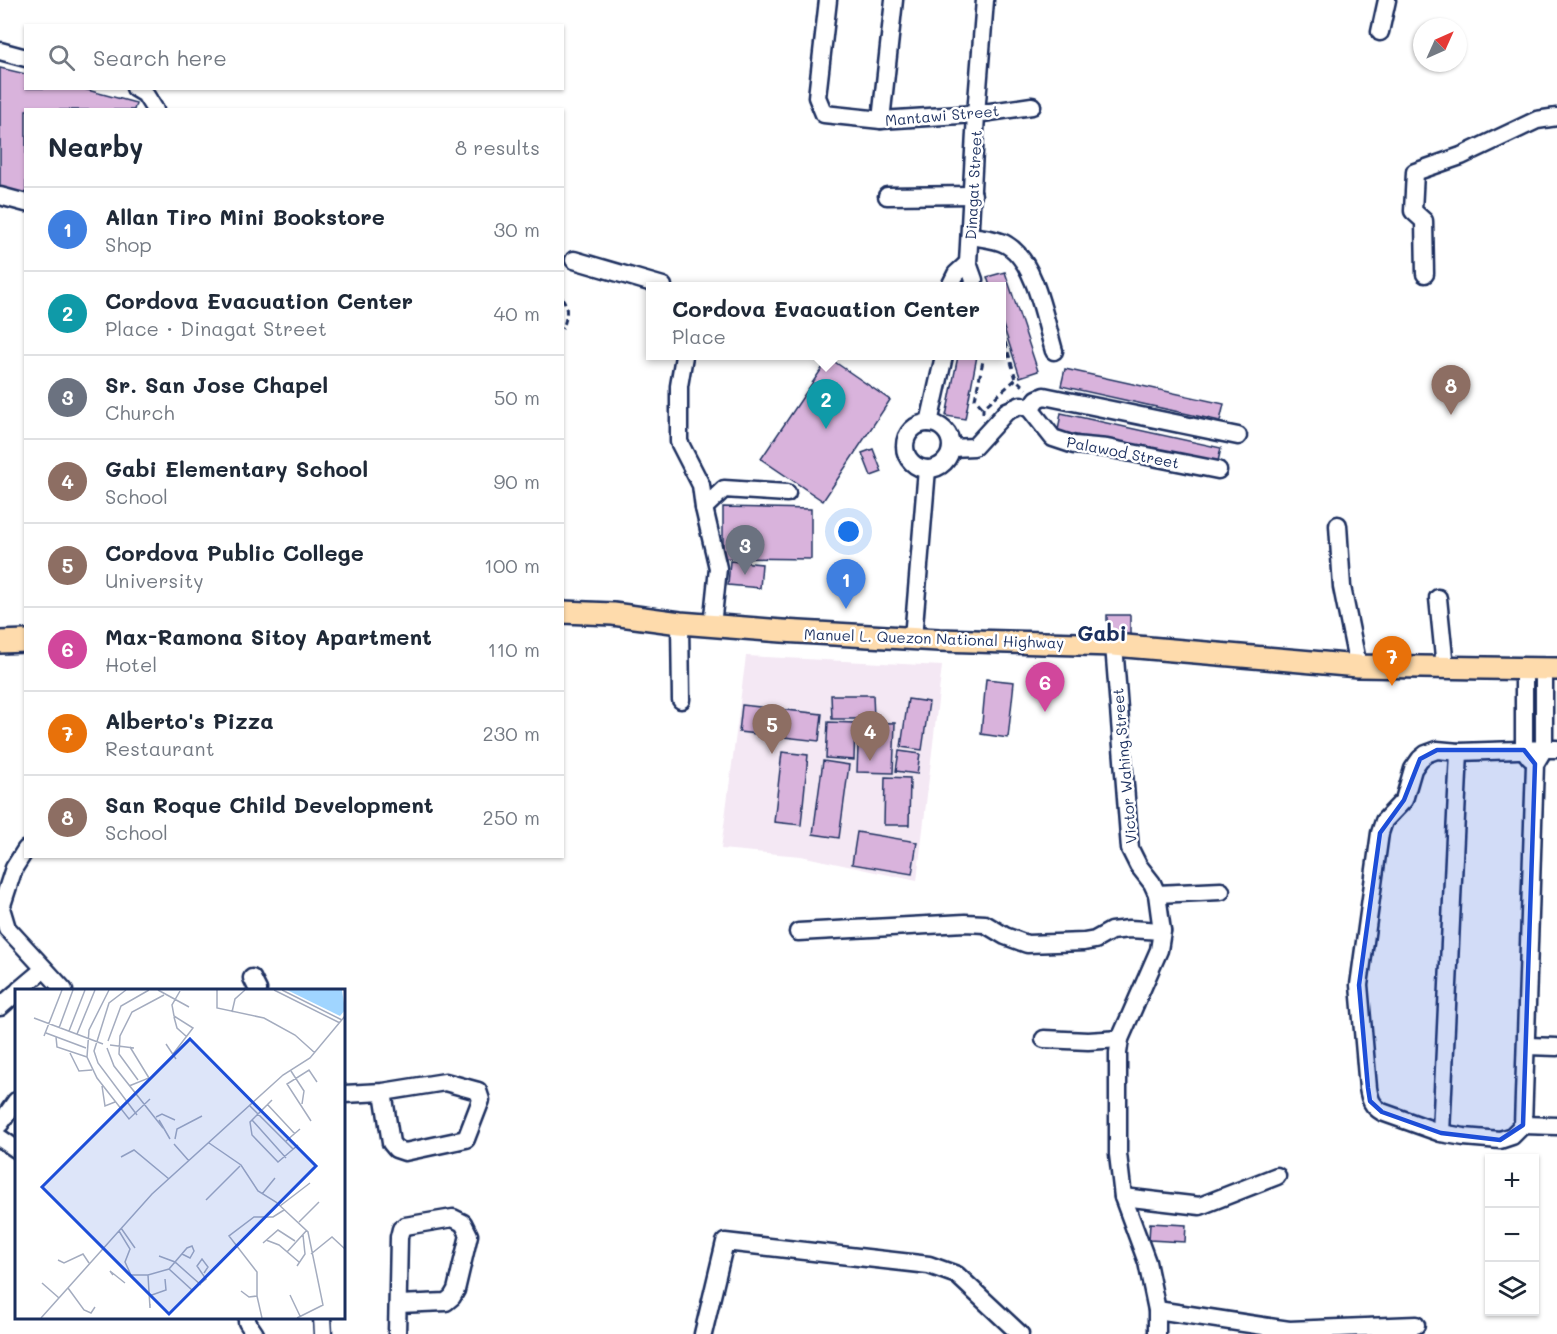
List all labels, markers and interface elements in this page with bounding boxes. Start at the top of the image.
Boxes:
north arrow [1413,18,1467,72]
search box [24,24,564,90]
icon: search [45,41,78,74]
text: Search here [93,43,227,72]
street label: Mantawi Street [884,100,1000,130]
text: Nearby [48,130,143,164]
street label: Dinagat Street [960,130,986,240]
text: 8 results [455,134,540,160]
text: Allan Tiro Mini Bookstore [105,202,385,231]
text: 1 [63,216,72,242]
text: 30 m [494,216,540,242]
text: Shop [105,231,152,257]
popup [646,282,1006,360]
text: Cordova Evacuation Center [105,286,413,315]
text: Cordova Evacuation Center [672,294,980,323]
text: 2 [62,300,73,326]
text: 40 m [494,300,540,326]
text: Place · Dinagat Street [105,315,327,341]
text: Place [672,323,726,349]
pin: 8 [1432,366,1470,415]
text: Sr. San Jose Chapel [105,370,328,399]
pin: 2 [806,380,846,429]
text: 3 [62,384,74,410]
text: 50 m [494,384,540,410]
text: Church [105,399,175,425]
street label: Palawod Street [1065,431,1181,473]
text: Gabi Elementary School [105,454,368,483]
text: 4 [61,468,74,494]
text: 90 m [494,468,540,494]
text: School [105,483,168,509]
your location [834,517,863,546]
pin: 3 [726,526,764,575]
text: Cordova Public College [105,538,364,567]
text: 5 [62,552,73,578]
text: 100 m [484,552,540,578]
pin: 1 [826,560,866,609]
text: University [105,567,204,593]
district label: Gabi [1077,619,1127,646]
text: Max-Ramona Sitoy Apartment [105,622,432,651]
street label: Manuel L. Quezon National Highway [804,623,1065,653]
text: 6 [61,636,74,662]
text: 110 m [487,636,540,662]
pin: 7 [1372,636,1412,686]
text: Hotel [105,651,157,677]
pin: 6 [1026,662,1064,712]
street label: Victor Wahing Street [1107,687,1141,845]
pin: 5 [752,704,792,754]
text: Alberto's Pizza [105,706,274,735]
pin: 4 [850,712,890,761]
text: 7 [62,720,73,746]
text: 230 m [482,720,540,746]
text: Restaurant [105,735,215,761]
text: San Roque Child Development [105,790,434,819]
text: 8 [61,804,74,830]
text: 250 m [483,804,540,830]
text: School [105,819,168,845]
inset map [15,989,345,1319]
map controls [1485,1154,1539,1316]
button: + [1485,1154,1539,1208]
button: − [1485,1208,1539,1262]
button: layers [1485,1262,1539,1316]

